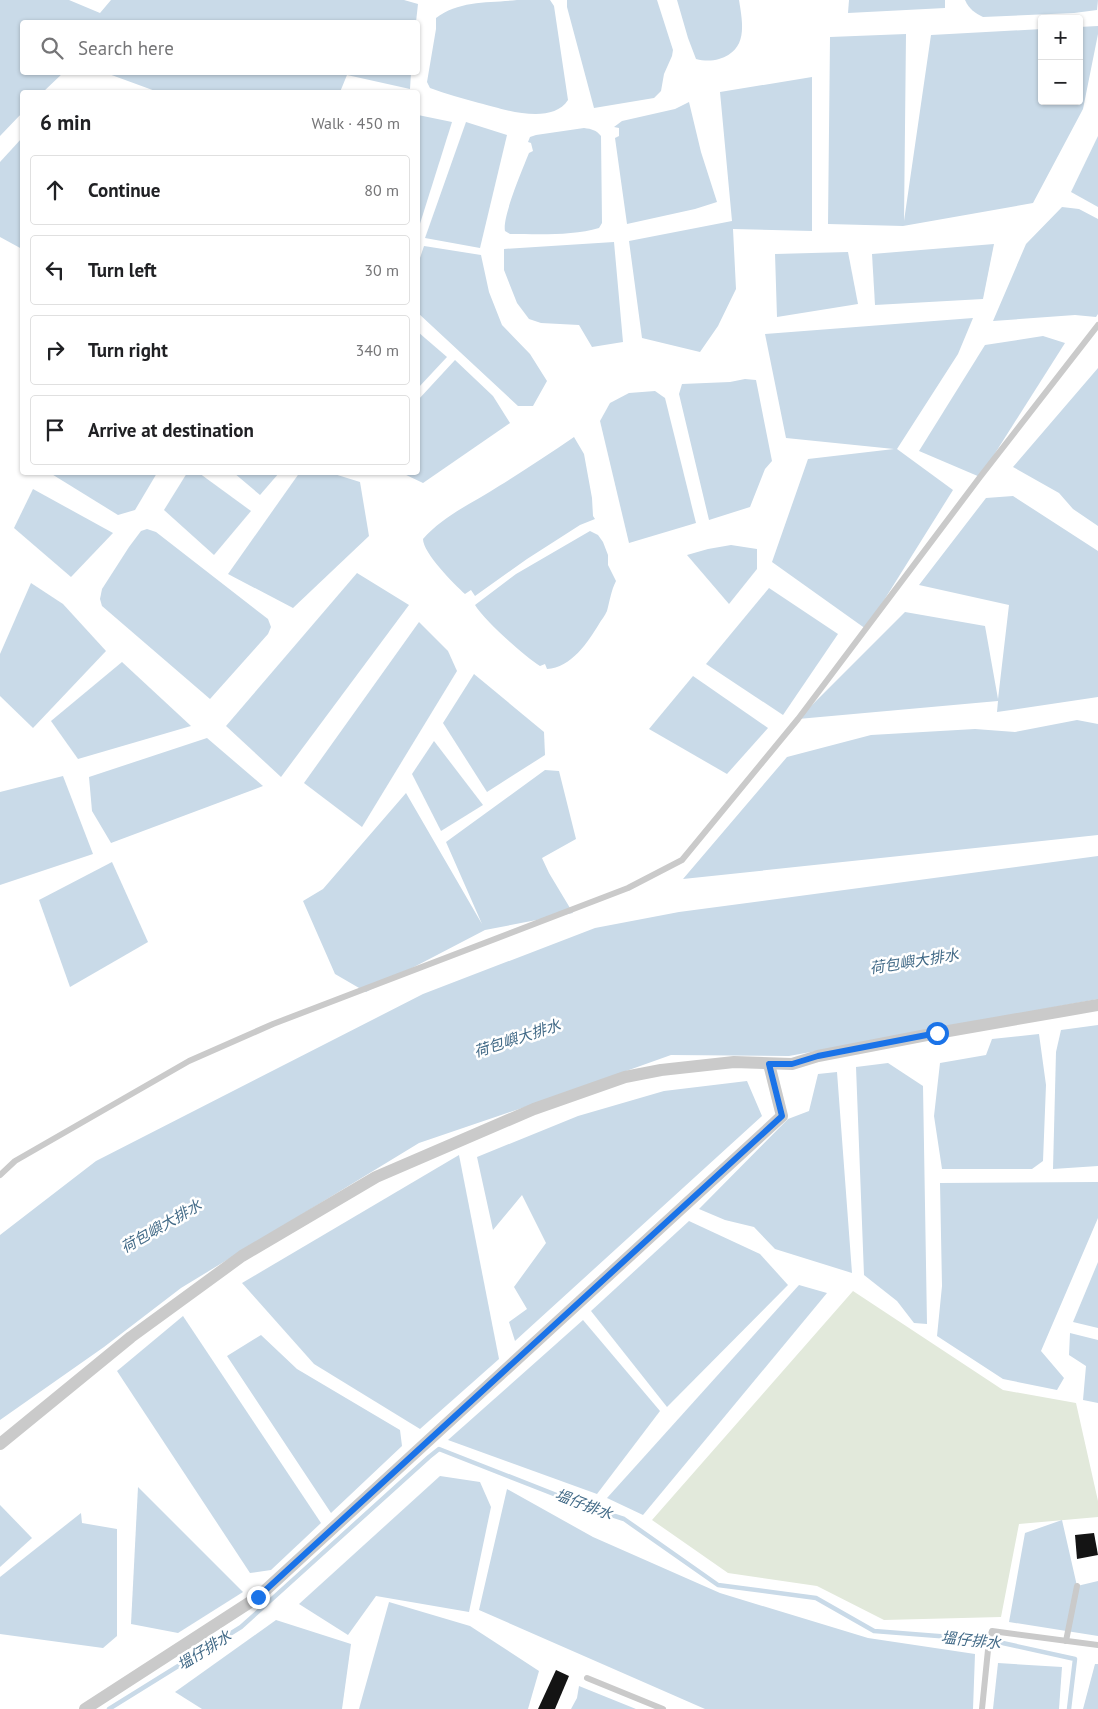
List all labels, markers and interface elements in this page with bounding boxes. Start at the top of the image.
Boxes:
map controls [1038,15,1083,105]
button: + [1038,15,1083,60]
search box [20,20,420,75]
icon: search [38,34,66,62]
text: Search here [78,36,174,60]
button: − [1038,60,1083,105]
text: 6 min [40,109,91,136]
text: Walk · 450 m [311,113,400,133]
icon: ahead [41,176,69,204]
text: Continue [88,178,160,202]
text: 80 m [364,180,399,200]
icon: left [41,256,69,284]
text: Turn left [88,258,157,282]
text: 30 m [364,260,399,280]
icon: right [41,336,69,364]
text: Turn right [88,338,168,362]
text: 340 m [356,340,399,360]
icon: arrive [41,416,69,444]
text: Arrive at destination [88,418,254,442]
water label: 荷包嶼大排水 [868,944,961,977]
water label: 荷包嶼大排水 [471,1015,564,1061]
route start [926,1022,949,1045]
water label: 荷包嶼大排水 [117,1195,206,1257]
water label: 塭仔排水 [553,1484,616,1524]
route end [247,1586,270,1609]
water label: 塭仔排水 [174,1626,235,1674]
water label: 塭仔排水 [940,1627,1003,1653]

